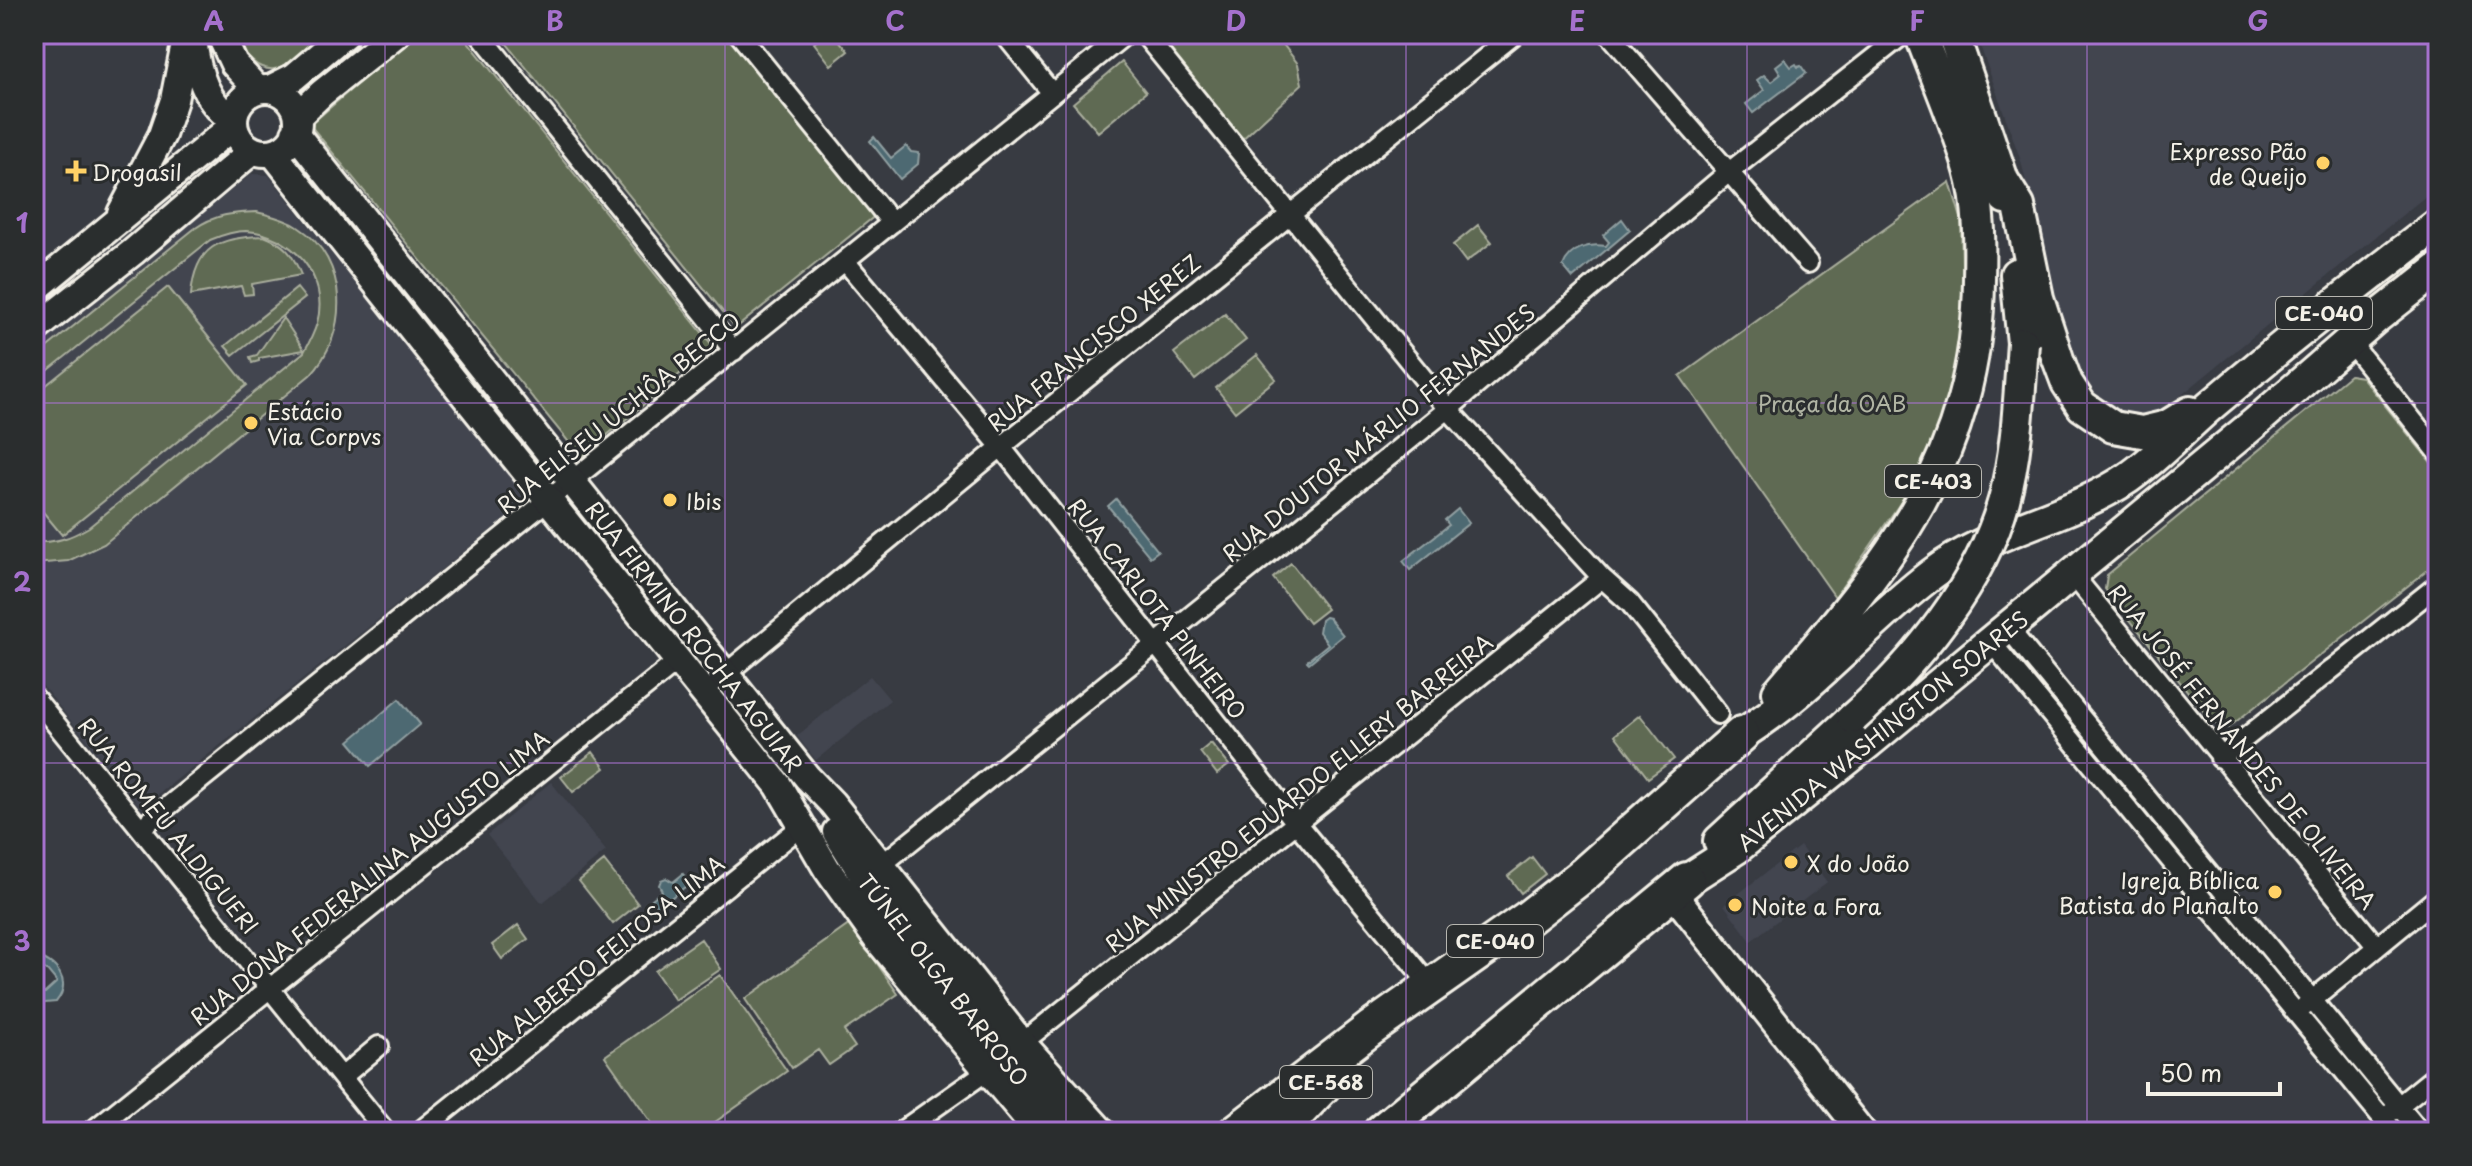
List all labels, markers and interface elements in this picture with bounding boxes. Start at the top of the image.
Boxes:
text: A [204,1,224,40]
text: B [546,1,564,40]
text: C [885,1,905,40]
text: D [1226,1,1246,40]
text: E [1569,1,1585,40]
text: F [1909,1,1925,40]
text: G [2247,1,2269,40]
place label: Expresso Pão de Queijo [2170,134,2307,192]
marker: Expresso Pão de Queijo [2314,154,2332,172]
place label: Drogasil [92,155,182,188]
marker: Drogasil [67,162,85,180]
text: 1 [16,203,28,242]
street label: RUA FRANCISCO XEREZ [979,246,1207,438]
street label: RUA DOUTOR MÁRLIO FERNANDES [1214,295,1542,569]
road number: CE-040 [2276,297,2372,329]
street label: RUA ELISEU UCHÔA BECCO [489,303,747,521]
park label: Praça da OAB [1758,386,1906,419]
place label: Estácio Via Corpvs [267,394,381,452]
marker: Estácio Via Corpvs [242,414,260,432]
road number: CE-403 [1885,465,1981,497]
place label: Ibis [686,484,722,517]
street label: RUA CARLOTA PINHEIRO [1061,490,1255,726]
marker: Ibis [661,491,679,509]
street label: RUA FIRMINO ROCHA AGUIAR [578,493,812,779]
text: 2 [13,562,31,601]
street label: RUA JOSÉ FERNANDES DE OLIVEIRA [2101,576,2385,916]
street label: AVENIDA WASHINGTON SOARES [1729,602,2035,858]
street label: RUA MINISTRO EDUARDO ELLERY BARREIRA [1097,625,1499,959]
street label: RUA ROMEU ALDIGUERI [71,710,267,940]
street label: RUA DONA FEDERALINA AUGUSTO LIMA [182,721,556,1033]
street label: RUA ALBERTO FEITOSA LIMA [461,846,731,1074]
place label: X do João [1807,846,1910,879]
marker: X do João [1782,853,1800,871]
place label: Igreja Bíblica Batista do Planalto [2059,863,2259,921]
street label: TÚNEL OLGA BARROSO [851,866,1037,1092]
marker: Igreja Bíblica Batista do Planalto [2266,883,2284,901]
place label: Noite a Fora [1751,889,1882,922]
marker: Noite a Fora [1726,896,1744,914]
text: 3 [13,921,31,960]
road number: CE-040 [1447,925,1543,957]
scale bar [2148,1046,2280,1096]
text: 50 m [2160,1054,2222,1090]
road number: CE-568 [1280,1066,1372,1098]

